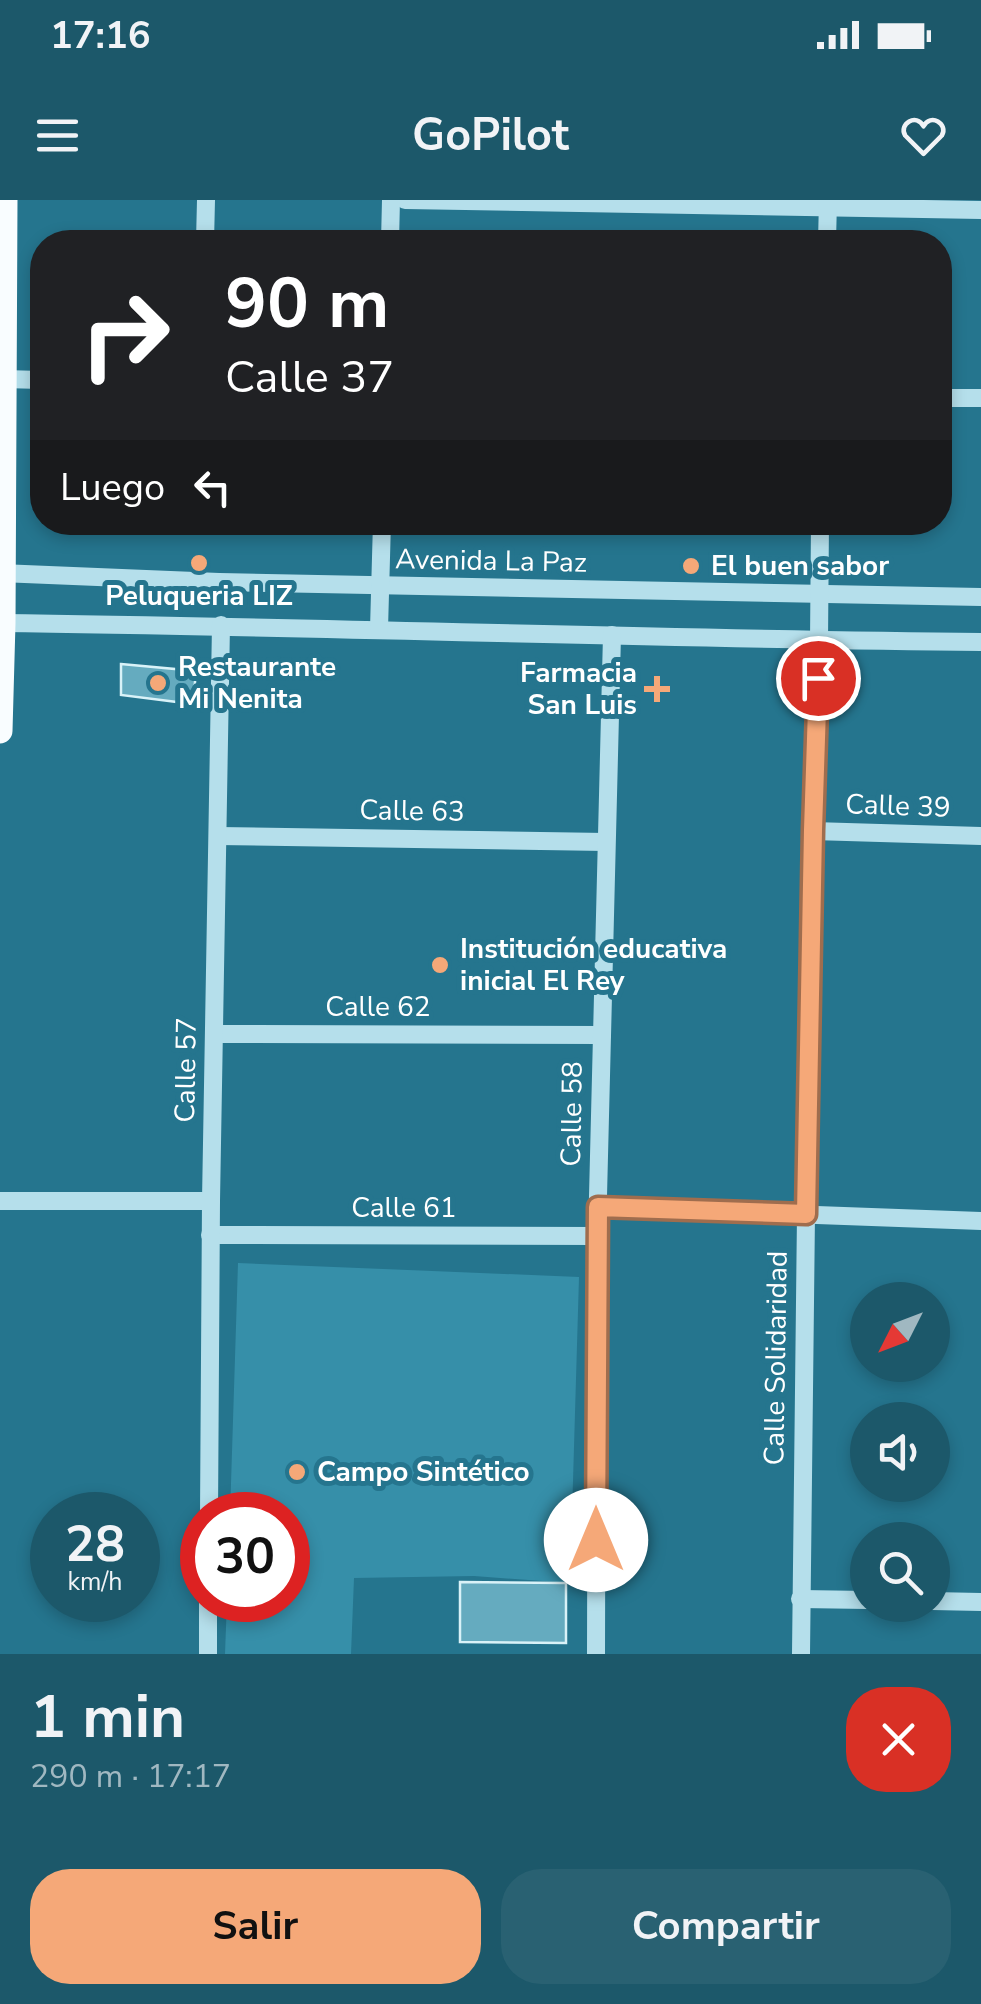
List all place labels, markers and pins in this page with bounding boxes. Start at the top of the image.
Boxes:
place label: El buen sabor [711,547,889,585]
marker: Peluqueria LIZ [188,552,210,574]
marker: El buen sabor [680,555,702,577]
place label: Peluqueria LIZ [105,577,293,615]
pin [776,636,861,721]
place label: Restaurante Mi Nenita [178,648,336,718]
place label: Farmacia San Luis [520,654,637,724]
marker: Restaurante Mi Nenita [147,672,169,694]
marker: Farmacia San Luis [646,678,668,700]
place label: Institución educativa inicial El Rey [460,930,727,1000]
marker: Institución educativa inicial El Rey [429,954,451,976]
place label: Campo Sintético [317,1453,530,1491]
marker: Campo Sintético [286,1461,308,1483]

